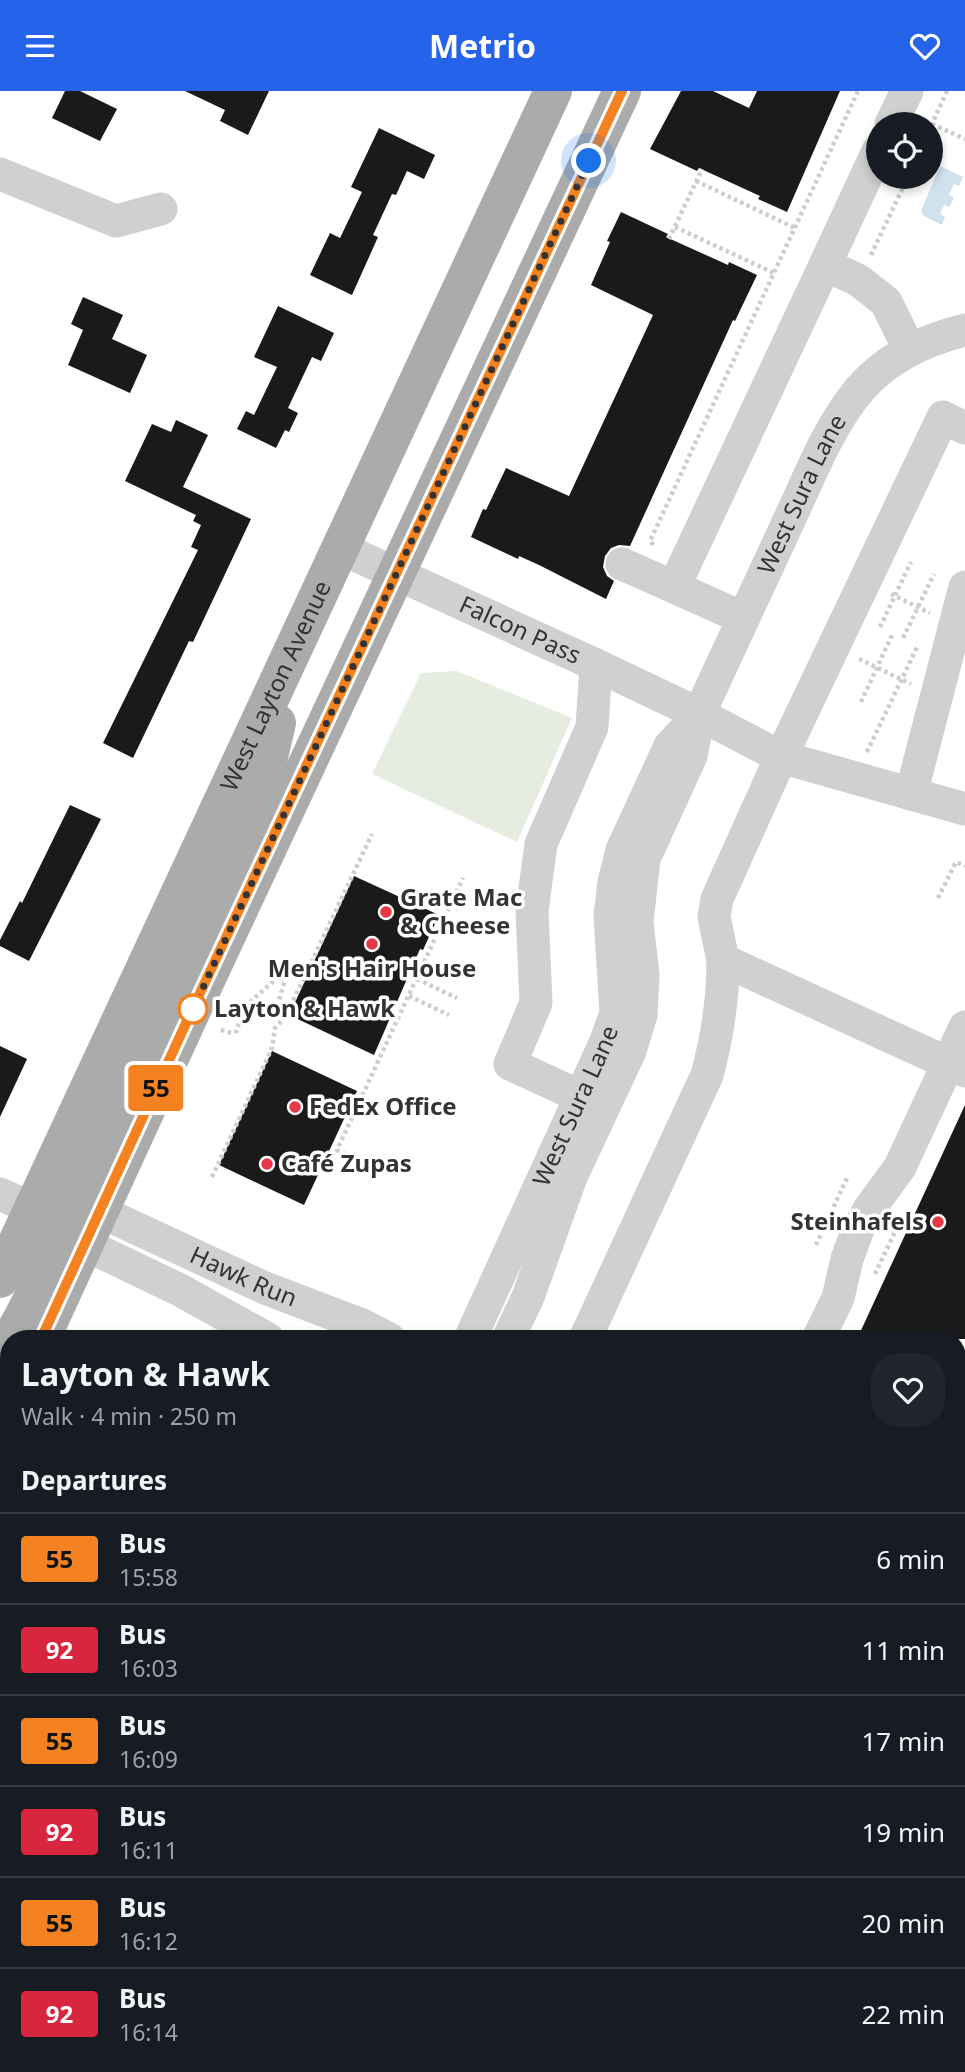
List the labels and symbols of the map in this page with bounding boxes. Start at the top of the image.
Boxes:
your location [571,143,606,178]
street label: West Sura Lane [749,407,853,579]
street label: West Layton Avenue [211,575,338,796]
street label: Falcon Pass [455,587,587,671]
place label: Grate Mac & Cheese [400,880,522,941]
marker: Grate Mac & Cheese [378,904,394,920]
marker: Men's Hair House [364,936,380,952]
place label: Men's Hair House [268,951,476,984]
place label: Layton & Hawk [214,991,395,1024]
marker: Layton & Hawk [178,994,208,1024]
street label: West Sura Lane [524,1021,625,1191]
line badge: 55 [124,1065,188,1111]
place label: FedEx Office [309,1089,457,1122]
marker: FedEx Office [287,1099,303,1115]
place label: Café Zupas [281,1146,412,1179]
marker: Café Zupas [259,1156,275,1172]
place label: Steinhafels [790,1204,924,1237]
marker: Steinhafels [930,1214,946,1230]
street label: Hawk Run [185,1238,302,1314]

